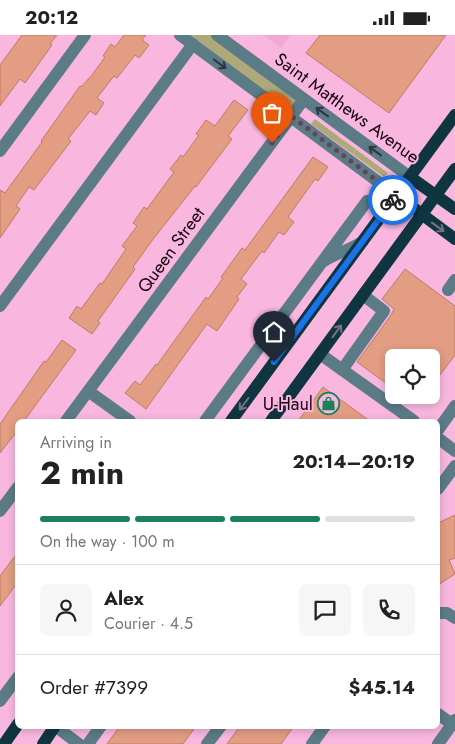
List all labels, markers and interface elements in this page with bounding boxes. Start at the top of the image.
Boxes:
text: 20:12 [25,4,78,31]
street label: Saint Matthews Avenue [269,46,425,170]
one-way arrow [213,59,227,69]
pin [251,92,293,143]
icon: bag [258,99,286,127]
one-way arrow [315,107,329,117]
one-way arrow [368,146,382,156]
courier [368,175,418,225]
icon: bike [379,186,407,214]
street label: Queen Street [131,201,211,298]
one-way arrow [431,222,445,232]
pin [253,311,295,362]
icon: home [260,318,288,346]
one-way arrow [331,325,342,338]
map controls [385,349,440,404]
button: locate [385,349,440,404]
place label: U-Haul [263,391,313,417]
shop icon: U-Haul [317,392,341,416]
one-way arrow [239,397,249,411]
text: Arriving in [40,431,112,454]
text: 20:14–20:19 [292,448,415,475]
text: 2 min [40,450,124,496]
text: On the way · 100 m [40,530,175,553]
button: person [40,584,92,636]
button: chat [299,584,351,636]
button: phone [363,584,415,636]
text: Alex [104,585,144,612]
text: Courier · 4.5 [104,612,193,635]
text: Order #7399 [40,674,148,701]
text: $45.14 [349,674,415,701]

